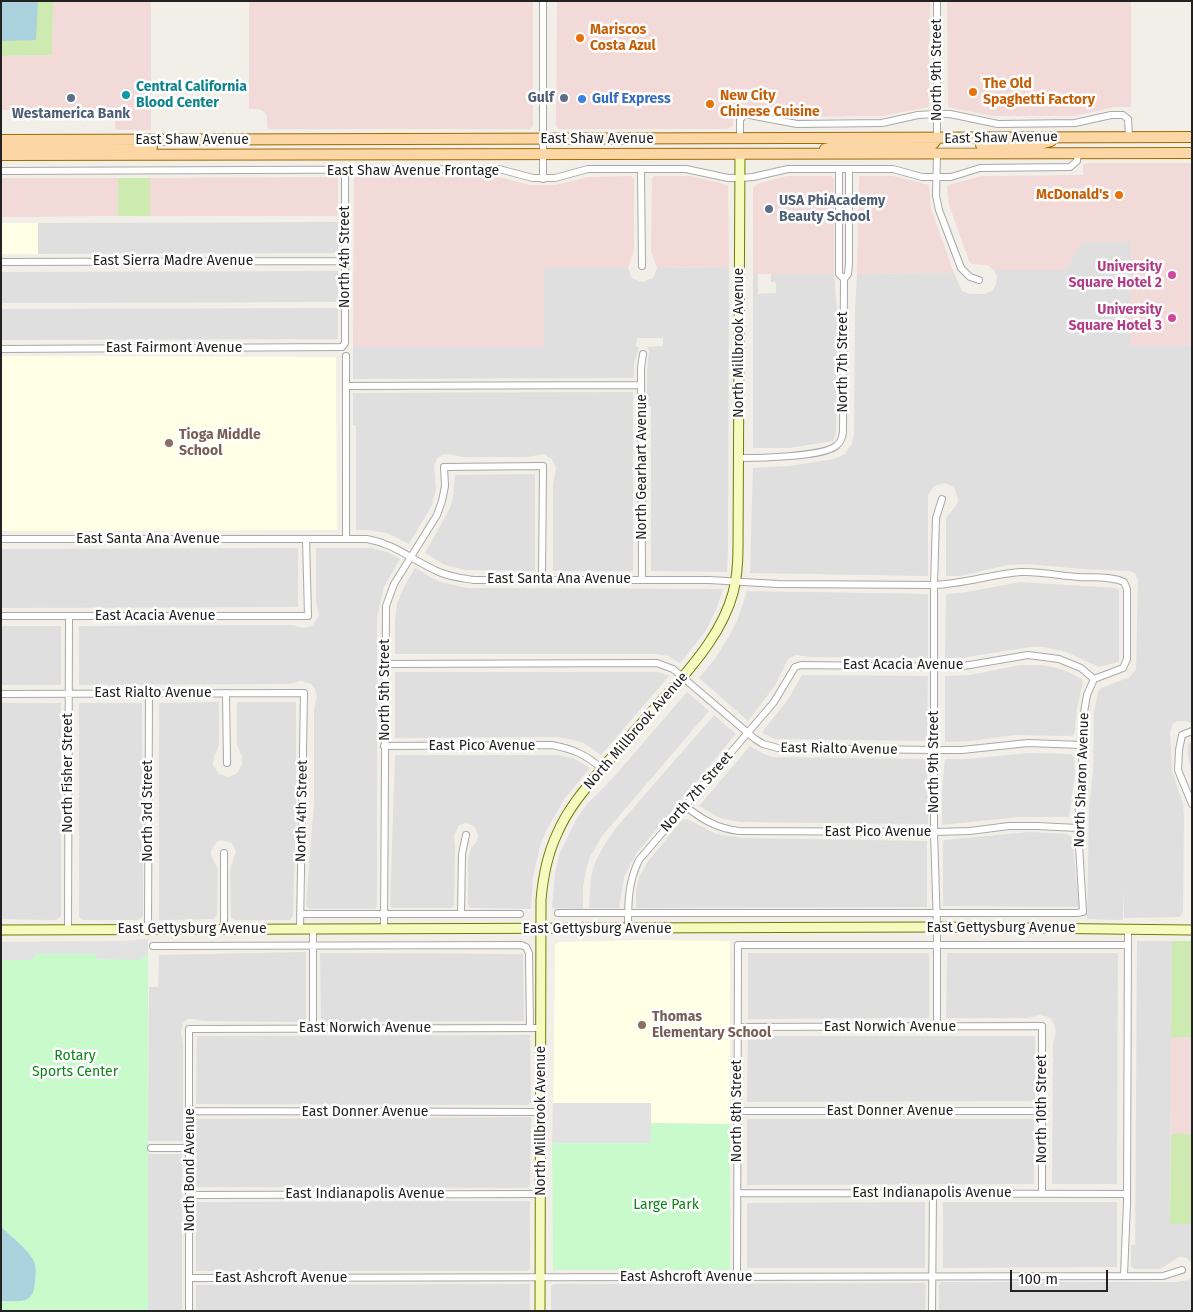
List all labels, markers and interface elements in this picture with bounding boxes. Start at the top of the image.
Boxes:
street label: North 9th Street [929,19,945,121]
place label: Mariscos Costa Azul [590,22,656,54]
marker: Mariscos Costa Azul [574,32,586,44]
place label: The Old Spaghetti Factory [983,76,1095,108]
place label: Central California Blood Center [136,79,247,111]
marker: The Old Spaghetti Factory [967,86,979,98]
place label: New City Chinese Cuisine [720,88,820,120]
marker: Central California Blood Center [120,89,132,101]
place label: Gulf [528,90,554,106]
place label: Gulf Express [592,91,671,107]
marker: Westamerica Bank [65,92,77,104]
marker: Gulf [558,92,570,104]
marker: Gulf Express [576,93,588,105]
marker: New City Chinese Cuisine [704,98,716,110]
place label: Westamerica Bank [12,106,130,122]
street label: East Shaw Avenue [944,129,1058,147]
street label: East Shaw Avenue [540,131,654,147]
street label: East Shaw Avenue [135,132,249,148]
street label: East Shaw Avenue Frontage [327,163,499,179]
place label: McDonald's [1036,187,1109,203]
marker: McDonald's [1113,189,1125,201]
place label: USA PhiAcademy Beauty School [779,193,885,226]
marker: USA PhiAcademy Beauty School [763,203,775,215]
street label: North 4th Street [337,206,353,308]
street label: East Sierra Madre Avenue [93,253,253,269]
place label: University Square Hotel 2 [1069,259,1162,292]
street label: North Millbrook Avenue [731,268,747,418]
marker: University Square Hotel 2 [1166,269,1178,281]
place label: University Square Hotel 3 [1069,302,1162,334]
street label: North 7th Street [835,311,851,413]
marker: University Square Hotel 3 [1166,312,1178,324]
street label: East Fairmont Avenue [106,340,242,356]
street label: North Gearhart Avenue [634,394,650,540]
place label: Tioga Middle School [179,427,261,460]
marker: Tioga Middle School [163,437,175,449]
street label: East Santa Ana Avenue [76,531,220,547]
street label: East Santa Ana Avenue [487,571,631,587]
street label: East Acacia Avenue [95,608,215,624]
street label: North 5th Street [377,639,393,741]
street label: East Acacia Avenue [843,657,963,673]
street label: North Millbrook Avenue [580,669,692,793]
street label: East Rialto Avenue [94,685,212,701]
street label: North 9th Street [926,711,942,813]
street label: North Sharon Avenue [1071,712,1093,848]
street label: North Fisher Street [60,713,76,833]
street label: East Pico Avenue [429,738,535,754]
street label: East Rialto Avenue [780,740,898,758]
street label: North 7th Street [657,748,737,836]
street label: North 3rd Street [140,760,156,862]
street label: North 4th Street [293,760,311,862]
street label: East Pico Avenue [825,824,931,840]
street label: East Gettysburg Avenue [926,920,1076,936]
street label: East Gettysburg Avenue [117,921,267,937]
street label: East Gettysburg Avenue [522,921,672,937]
place label: Thomas Elementary School [652,1009,771,1042]
marker: Thomas Elementary School [636,1019,648,1031]
street label: East Norwich Avenue [824,1019,956,1035]
street label: East Norwich Avenue [299,1020,431,1036]
street label: North Millbrook Avenue [533,1046,549,1196]
park label: Rotary Sports Center [32,1048,118,1080]
street label: North 10th Street [1034,1055,1050,1163]
street label: North 8th Street [729,1060,745,1162]
street label: East Donner Avenue [827,1103,953,1119]
street label: East Donner Avenue [302,1104,428,1120]
street label: North Bond Avenue [182,1108,198,1232]
street label: East Indianapolis Avenue [852,1185,1012,1201]
street label: East Indianapolis Avenue [285,1186,445,1202]
park label: Large Park [633,1197,699,1213]
scale bar [1013,1260,1110,1292]
street label: East Ashcroft Avenue [620,1269,752,1285]
street label: East Ashcroft Avenue [215,1270,347,1286]
text: 100 m [1018,1270,1058,1288]

